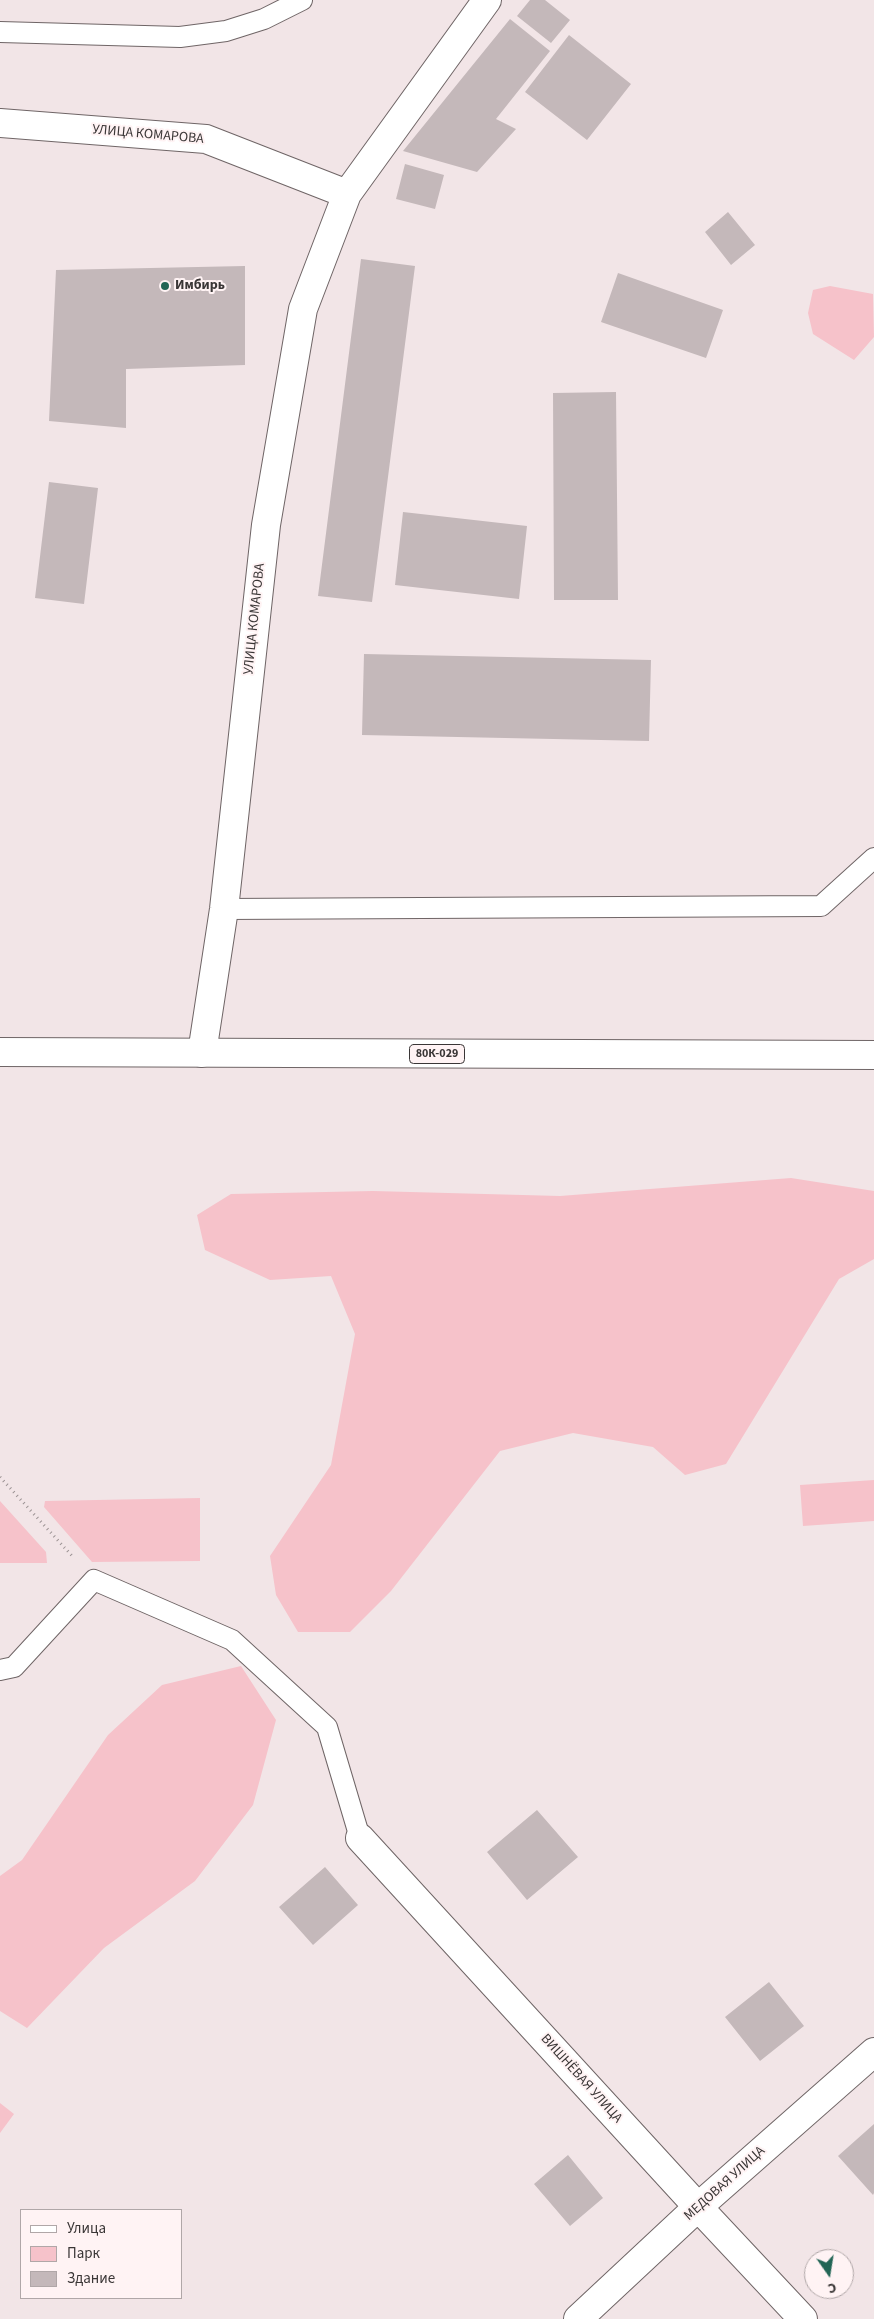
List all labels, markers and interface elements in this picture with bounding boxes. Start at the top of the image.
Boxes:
street label: УЛИЦА КОМАРОВА [92,122,204,148]
place label: Имбирь [175,278,225,294]
marker: Имбирь [159,280,171,292]
street label: УЛИЦА КОМАРОВА [241,562,269,676]
road number: 80К-029 [410,1044,464,1064]
street label: ВИШНЁВАЯ УЛИЦА [537,2031,625,2127]
street label: МЕДОВАЯ УЛИЦА [681,2143,769,2225]
legend [20,2209,182,2299]
text: Улица [67,2218,106,2239]
text: Парк [67,2243,100,2264]
north arrow [804,2249,854,2299]
text: Здание [67,2268,115,2289]
text: С [826,2277,838,2298]

